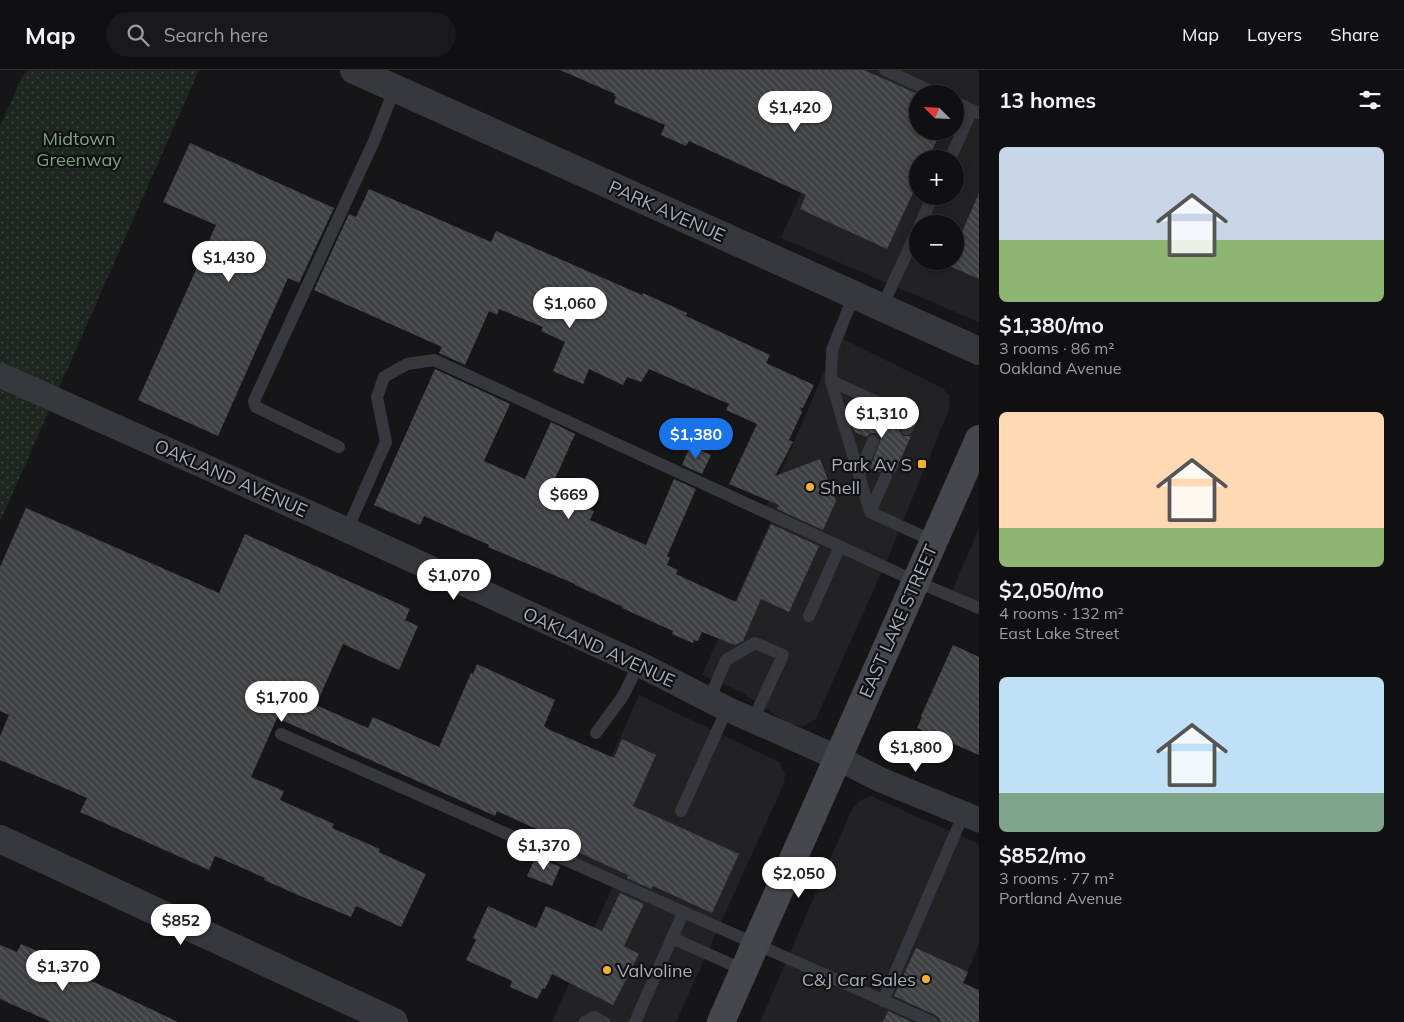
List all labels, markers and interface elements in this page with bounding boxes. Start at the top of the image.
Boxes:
search box [106,12,456,57]
text: Map [25,20,76,50]
icon: search [124,21,152,49]
text: Search here [164,23,268,47]
text: Map [1182,23,1219,46]
text: Layers [1247,23,1302,46]
text: Share [1330,23,1379,46]
north arrow [909,85,964,140]
map controls [909,85,964,270]
icon: filters [1356,86,1384,114]
text: 13 homes [999,87,1096,113]
pin: $1,420 [754,90,836,133]
text: $1,420 [769,97,821,117]
park label: Midtown Greenway [36,127,122,171]
button: + [909,150,964,205]
street label: PARK AVENUE [605,175,729,247]
icon: home [1147,180,1237,270]
button: − [909,215,964,270]
pin: $1,430 [188,240,270,283]
text: $1,430 [203,247,255,267]
pin: $1,060 [529,286,611,329]
text: $1,060 [544,293,596,313]
text: $1,380/mo [999,312,1104,338]
text: 3 rooms · 86 m² [999,338,1114,358]
text: Oakland Avenue [999,358,1121,378]
pin: $1,310 [841,396,923,439]
text: $1,310 [856,403,908,423]
pin: $1,380 [655,418,737,460]
text: $1,380 [670,424,722,444]
street label: OAKLAND AVENUE [151,434,311,522]
icon: home [1147,445,1237,535]
place label: Park Av S [831,453,912,476]
marker: Park Av S [916,458,928,470]
place label: Shell [820,476,860,499]
pin: $669 [539,478,599,520]
marker: Shell [804,481,816,493]
text: $669 [550,484,588,504]
street label: EAST LAKE STREET [854,541,942,701]
pin: $1,070 [413,558,495,601]
text: $1,070 [428,565,480,585]
text: $2,050/mo [999,577,1104,603]
street label: OAKLAND AVENUE [519,602,679,692]
text: 4 rooms · 132 m² [999,603,1124,623]
text: East Lake Street [999,623,1119,643]
pin: $1,700 [241,680,323,723]
text: $1,700 [256,687,308,707]
icon: home [1147,710,1237,800]
pin: $1,800 [875,730,957,773]
text: $1,800 [890,737,942,757]
pin: $1,370 [503,828,585,871]
text: $1,370 [518,835,570,855]
text: $852/mo [999,842,1086,868]
pin: $2,050 [758,856,840,899]
text: $2,050 [773,863,825,883]
text: 3 rooms · 77 m² [999,868,1114,888]
text: Portland Avenue [999,888,1122,908]
pin: $852 [151,904,211,946]
text: $852 [162,910,200,930]
pin: $1,370 [22,950,104,992]
text: $1,370 [37,956,89,976]
place label: Valvoline [617,959,692,982]
marker: Valvoline [601,964,613,976]
place label: C&J Car Sales [802,968,916,991]
marker: C&J Car Sales [920,973,932,985]

